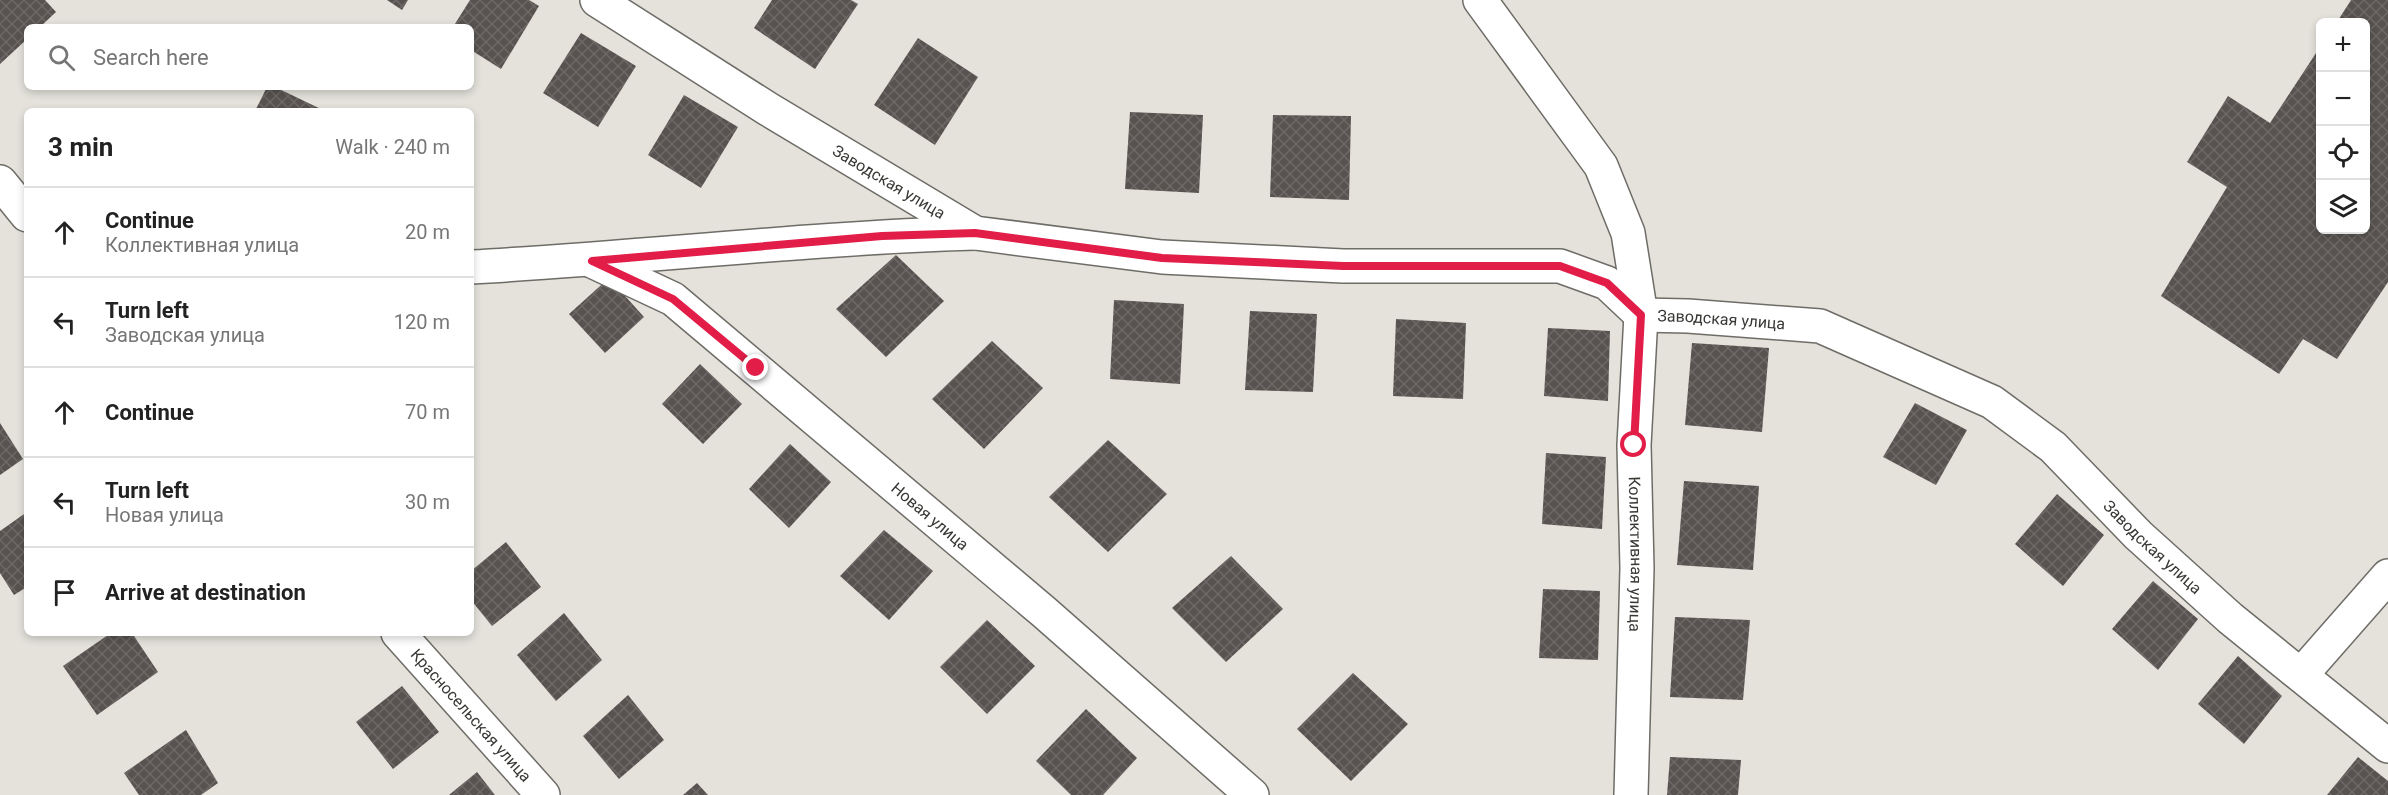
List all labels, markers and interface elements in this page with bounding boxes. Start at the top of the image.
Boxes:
map controls [2316,18,2370,234]
button: + [2316,18,2370,72]
search box [24,24,474,90]
icon: search [45,41,78,74]
text: Search here [93,45,209,70]
button: − [2316,72,2370,126]
button: locate [2316,126,2370,180]
text: 3 min [48,132,113,162]
text: Walk · 240 m [335,135,450,159]
street label: Заводская улица [829,141,949,223]
button: layers [2316,180,2370,234]
text: Continue [105,208,194,233]
icon: ahead [48,216,81,249]
text: 20 m [405,220,450,244]
text: Коллективная улица [105,233,299,257]
text: Turn left [105,298,189,323]
icon: left [48,306,81,339]
street label: Заводская улица [1657,306,1786,333]
text: 120 m [394,310,450,334]
text: Заводская улица [105,323,265,347]
route end [742,354,768,380]
icon: ahead [48,396,81,429]
text: Continue [105,400,194,425]
text: 70 m [405,400,450,424]
route start [1620,431,1646,457]
street label: Коллективная улица [1625,476,1647,632]
text: Turn left [105,478,189,503]
street label: Новая улица [888,478,973,554]
icon: left [48,486,81,519]
text: 30 m [405,490,450,514]
street label: Заводская улица [2100,496,2206,598]
text: Новая улица [105,503,224,527]
icon: arrive [48,576,81,609]
text: Arrive at destination [105,580,306,605]
street label: Красносельская улица [407,645,536,785]

